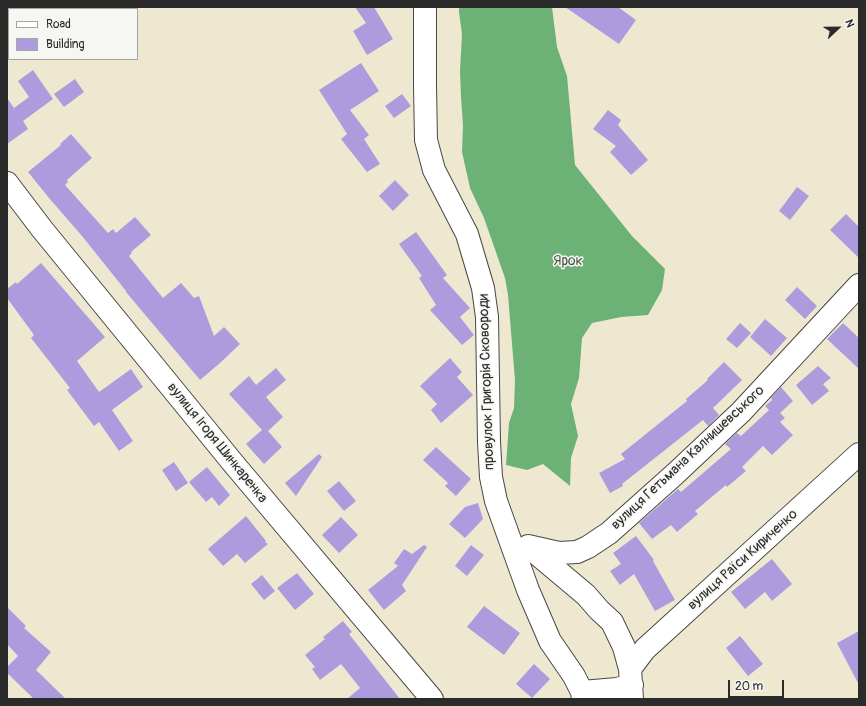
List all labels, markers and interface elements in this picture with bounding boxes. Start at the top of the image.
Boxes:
legend [8,8,138,60]
north arrow [818,8,858,48]
text: Road [46,17,71,32]
text: N [842,17,857,29]
text: Building [46,37,85,52]
park label: Ярок [553,253,583,269]
street label: провулок Григорія Сковороди [476,294,498,470]
street label: вулиця Ігоря Шинкаренка [163,379,271,507]
street label: вулиця Гетьмана Калнишевського [608,382,768,534]
street label: вулиця Раїси Кириченко [685,506,801,614]
scale bar [730,672,786,698]
text: 20 m [735,679,763,694]

